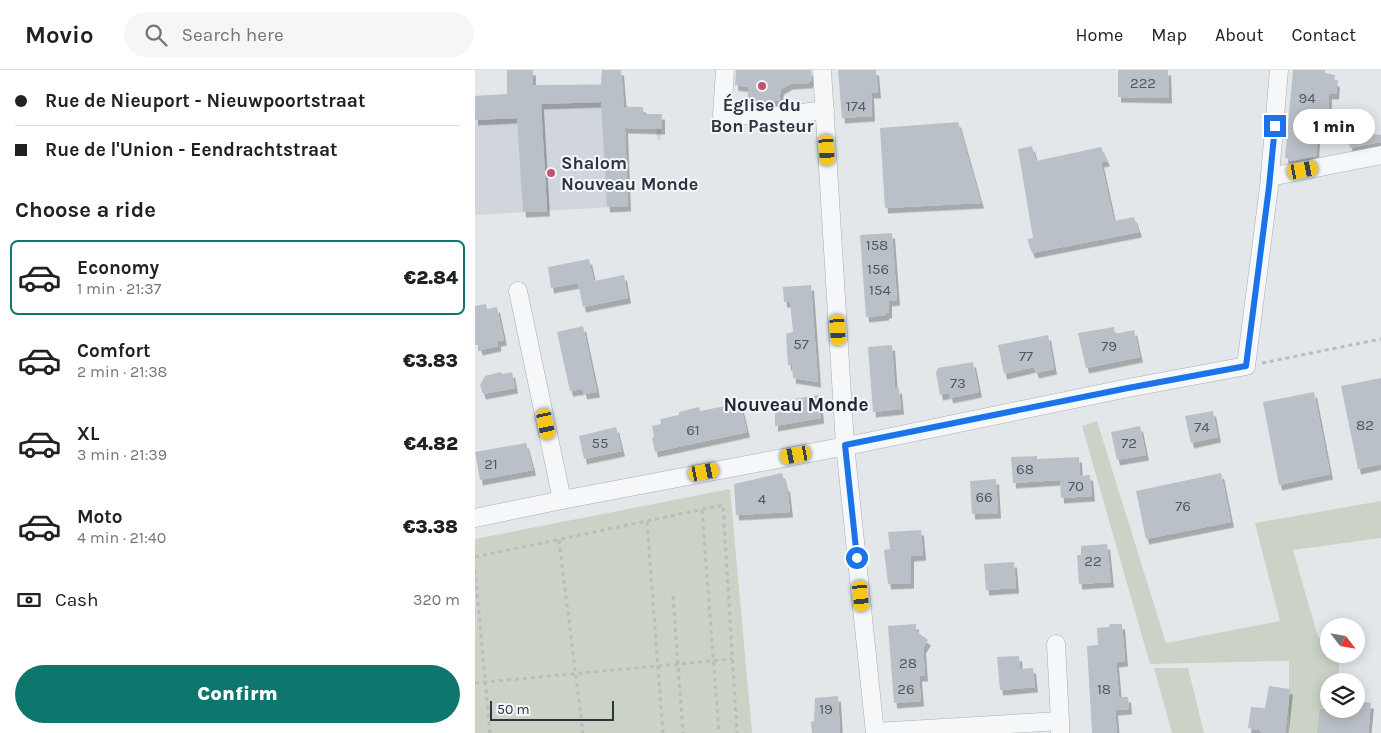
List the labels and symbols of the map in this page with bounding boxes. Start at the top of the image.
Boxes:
house number: 222 [1130,74,1156,92]
marker: Église du Bon Pasteur [756,80,768,92]
house number: 94 [1298,89,1316,107]
place label: Église du Bon Pasteur [710,93,814,137]
house number: 174 [846,97,867,115]
callout: 1 min [1293,108,1375,144]
route end [1264,115,1286,137]
car [818,135,835,165]
place label: Shalom Nouveau Monde [561,152,698,195]
car [1286,160,1319,180]
marker: Shalom Nouveau Monde [545,167,557,179]
house number: 158 [866,236,888,254]
house number: 156 [867,260,889,278]
house number: 154 [869,281,892,299]
car [829,315,846,345]
house number: 57 [793,335,809,353]
house number: 79 [1101,337,1117,355]
house number: 77 [1019,347,1033,365]
house number: 73 [950,374,966,392]
district label: Nouveau Monde [724,394,869,416]
car [535,408,556,440]
house number: 82 [1356,416,1374,434]
house number: 74 [1194,418,1210,436]
house number: 61 [686,421,700,439]
house number: 55 [592,434,608,452]
house number: 72 [1121,434,1137,452]
car [779,445,812,465]
house number: 21 [484,455,498,473]
house number: 68 [1016,460,1034,478]
car [687,462,720,482]
house number: 70 [1068,477,1084,495]
house number: 66 [975,488,993,506]
house number: 4 [758,490,767,508]
house number: 76 [1175,497,1191,515]
route start [846,547,868,569]
house number: 22 [1084,552,1102,570]
car [851,580,870,612]
north arrow [1320,618,1365,662]
house number: 28 [899,654,917,672]
house number: 26 [897,680,915,698]
house number: 18 [1097,680,1111,698]
scale bar [490,698,614,721]
house number: 19 [819,700,833,718]

